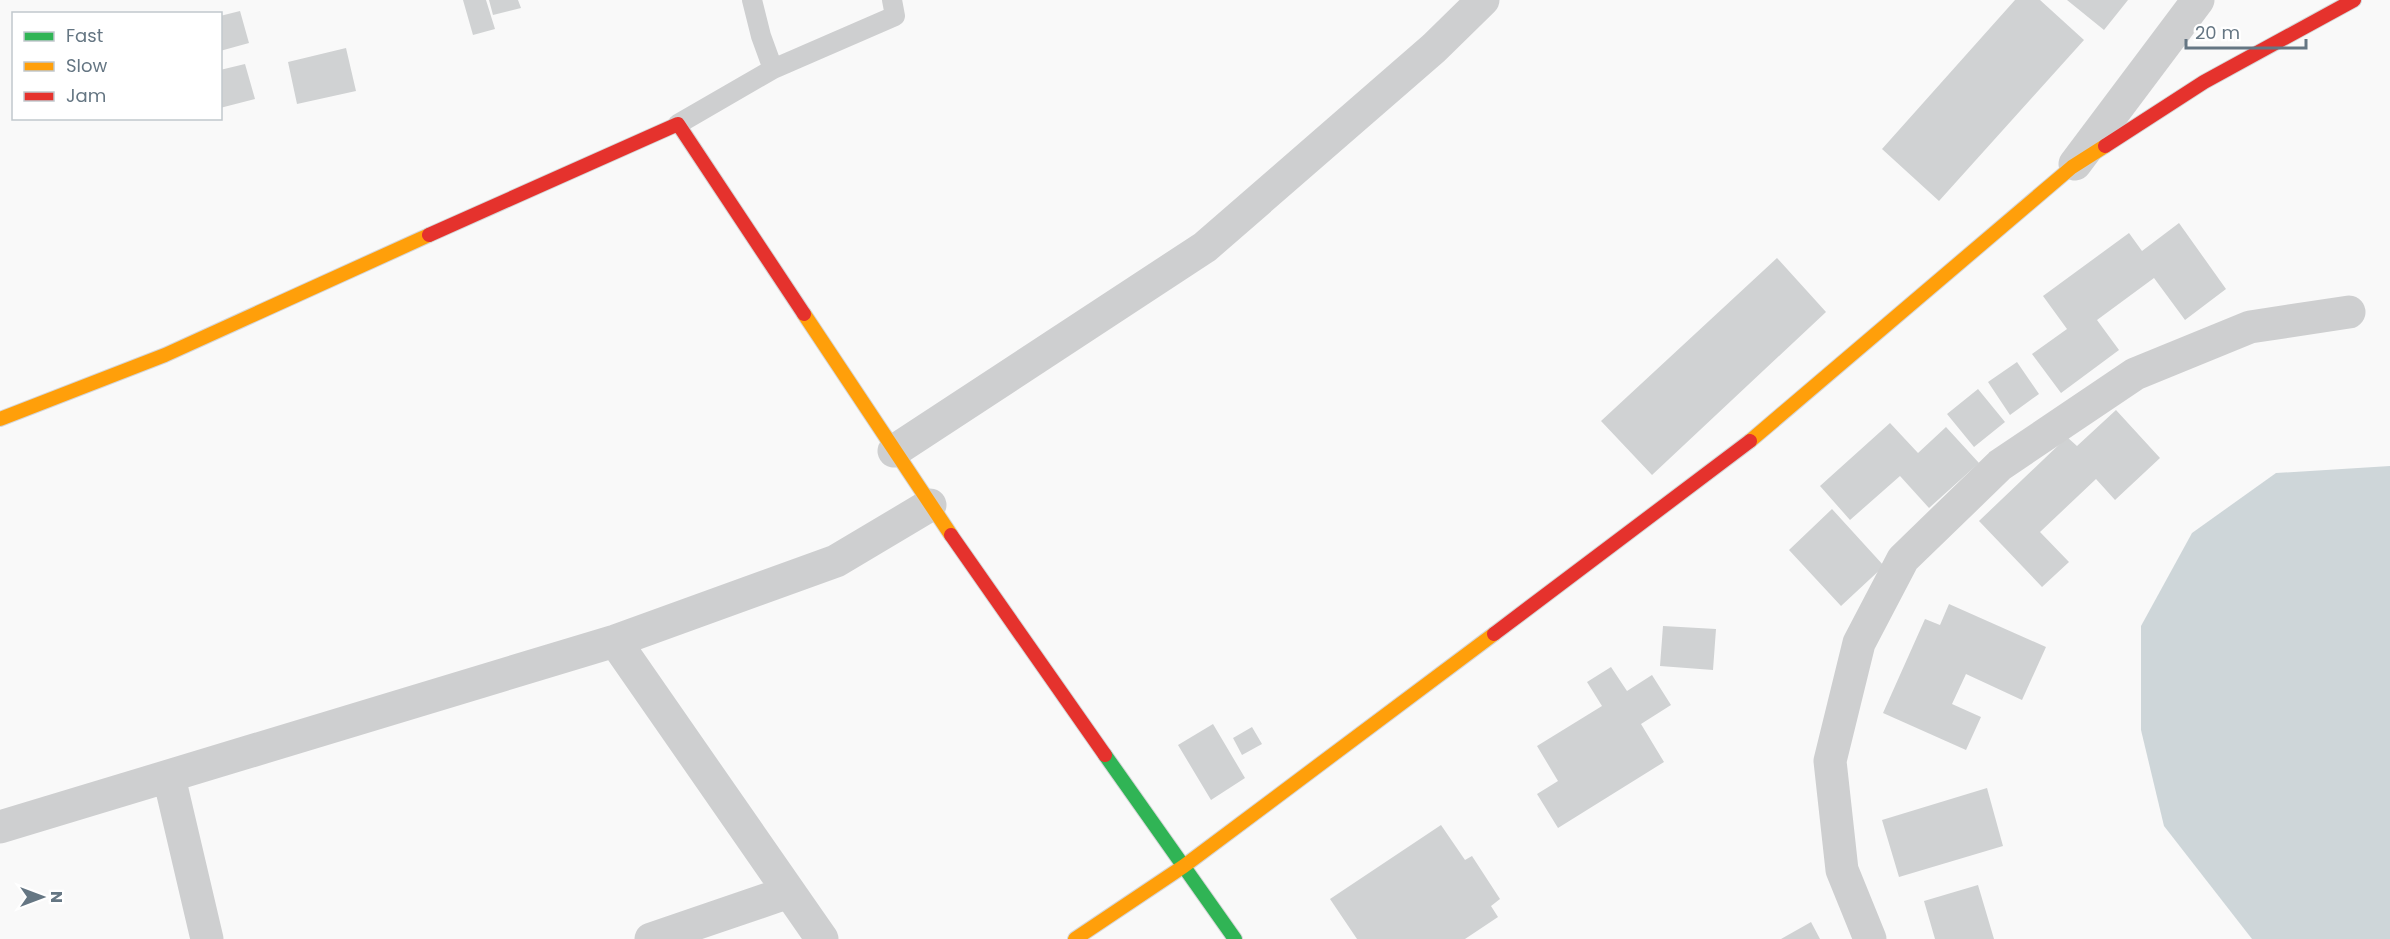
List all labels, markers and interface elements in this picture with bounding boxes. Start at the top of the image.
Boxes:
legend [12,12,222,120]
scale bar [2186,12,2306,50]
text: 20 m [2195,20,2240,45]
text: Fast [66,23,103,48]
text: Slow [66,53,108,78]
text: Jam [66,83,106,108]
north arrow [12,867,72,927]
text: N [45,891,68,903]

